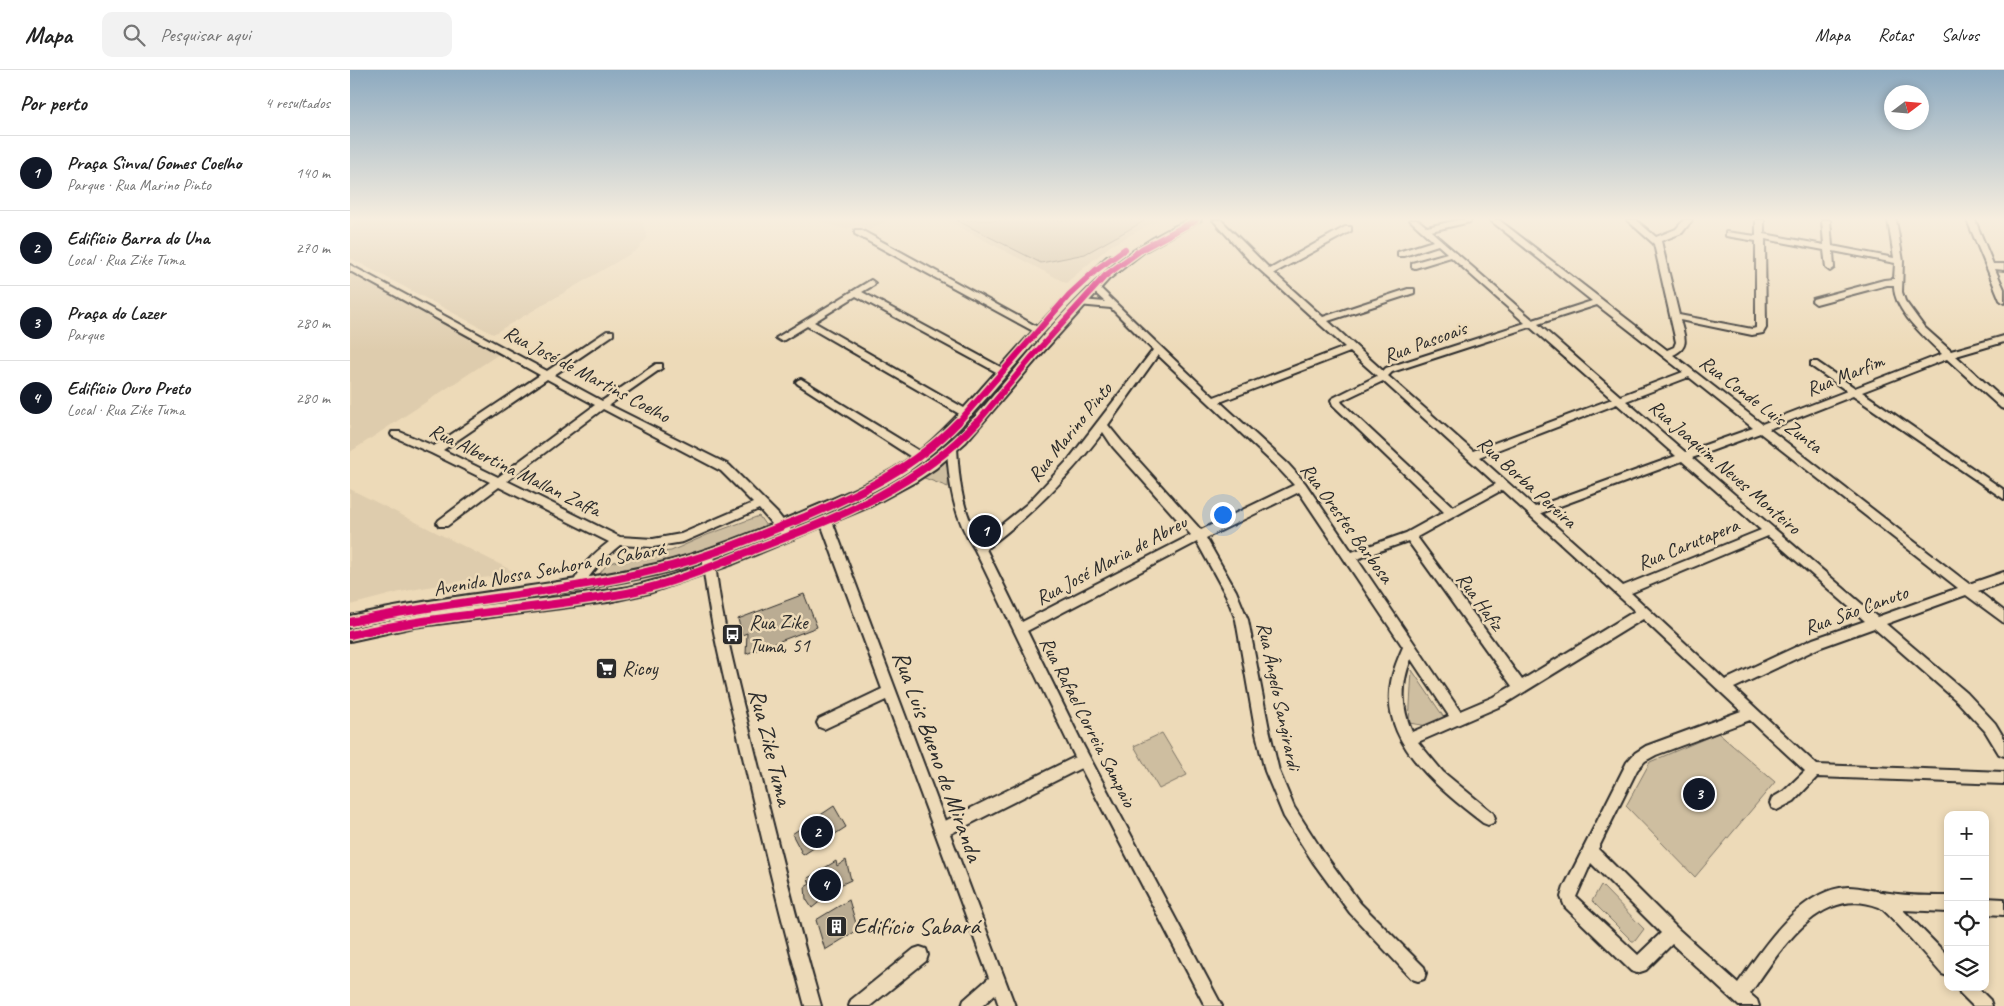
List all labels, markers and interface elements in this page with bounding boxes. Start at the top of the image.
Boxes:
search box [102,12,452,57]
text: Mapa [25,20,72,50]
icon: search [120,21,148,49]
text: Pesquisar aqui [160,23,251,47]
text: Mapa [1815,24,1850,46]
text: Rotas [1878,24,1913,46]
text: Salvos [1941,24,1979,46]
north arrow [1884,85,1929,130]
text: Por perto [20,90,87,116]
text: 4 resultados [265,93,330,113]
text: Praça Sinval Gomes Coelho [67,151,241,175]
text: 1 [32,163,40,183]
text: 140 m [296,163,330,183]
text: Parque · Rua Marino Pinto [67,175,211,195]
text: Edifício Barra do Una [67,226,209,250]
text: 2 [32,238,40,258]
text: 270 m [296,238,330,258]
text: Local · Rua Zike Tuma [67,250,185,270]
text: Praça do Lazer [67,301,165,325]
text: 3 [32,313,40,333]
text: 280 m [296,313,330,333]
street label: Rua Pascoais [1380,315,1472,369]
street label: Rua José de Martins Coelho [500,320,675,429]
text: Parque [67,325,104,345]
street label: Rua Marfim [1802,347,1889,402]
street label: Rua Conde Luis Zunta [1695,350,1829,460]
text: Edifício Ouro Preto [67,376,190,400]
street label: Rua Marino Pinto [1022,377,1118,487]
text: 4 [32,388,40,408]
text: 280 m [296,388,330,408]
street label: Rua Joaquim Neves Monteiro [1644,394,1807,540]
text: Local · Rua Zike Tuma [67,400,185,420]
street label: Rua Albertina Mallan Zaffa [425,418,606,523]
street label: Rua Borba Pereira [1472,431,1583,535]
street label: Rua Orestes Barbosa [1295,458,1400,589]
your location [1210,502,1236,528]
street label: Rua José Maria de Abreu [1031,509,1192,610]
pin: 1 [969,512,1001,550]
street label: Rua Carutapera [1634,512,1744,576]
street label: Avenida Nossa Senhora do Sabará [431,536,669,602]
street label: Rua Hafiz [1451,567,1511,637]
street label: Rua São Canuto [1801,579,1912,640]
place label: Rua Zike Tuma, 51 [749,610,811,658]
street label: Rua Ângelo Sangirardi [1251,620,1307,774]
bus stop icon: Rua Zike Tuma, 51 [721,622,745,646]
street label: Rua Rafael Correia Sampaio [1034,633,1142,812]
street label: Rua Luis Bueno de Miranda [886,647,990,867]
supermarket icon: Ricoy [594,656,618,680]
place label: Ricoy [622,656,659,681]
street label: Rua Zike Tuma [742,685,801,811]
pin: 3 [1683,775,1715,813]
map controls [1944,811,1989,991]
button: + [1944,811,1989,856]
pin: 2 [801,813,833,851]
button: − [1944,856,1989,901]
pin: 4 [809,866,841,904]
button: locate [1944,901,1989,946]
place label: Edifício Sabará [853,911,982,941]
building icon: Edifício Sabará [825,914,849,938]
button: layers [1944,946,1989,991]

